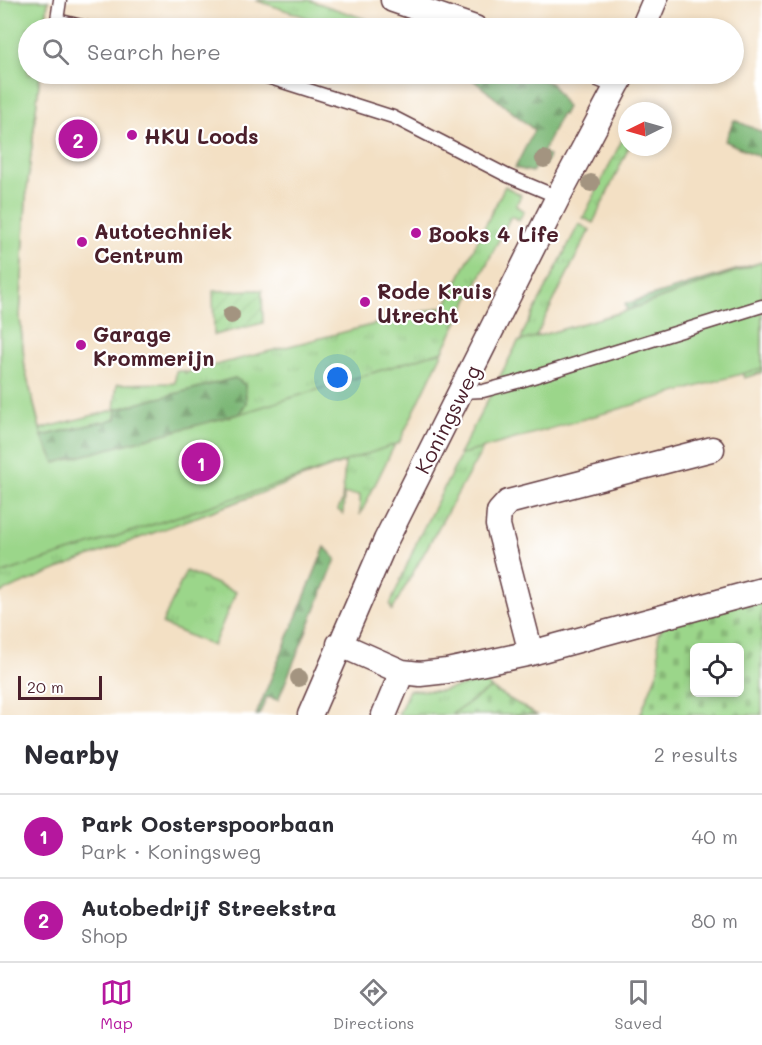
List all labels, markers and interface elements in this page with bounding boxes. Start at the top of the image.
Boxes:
search box [18,18,744,84]
icon: search [39,35,72,68]
text: Search here [87,37,221,66]
north arrow [618,102,672,156]
pin: 2 [58,116,98,162]
place label: HKU Loods [144,122,259,149]
marker: HKU Loods [125,128,139,142]
place label: Autotechniek Centrum [94,217,232,268]
place label: Books 4 Life [428,220,559,247]
marker: Books 4 Life [409,226,423,240]
marker: Autotechniek Centrum [75,235,89,249]
place label: Rode Kruis Utrecht [377,277,492,328]
marker: Rode Kruis Utrecht [358,295,372,309]
place label: Garage Krommerijn [93,320,214,371]
marker: Garage Krommerijn [74,338,88,352]
street label: Koningsweg [408,360,486,478]
your location [323,363,352,392]
pin: 1 [182,440,220,484]
map controls [690,643,744,697]
button: locate [690,643,744,697]
scale bar [18,673,102,700]
text: 20 m [27,676,64,697]
text: Nearby [24,737,119,771]
text: 2 results [654,741,738,767]
text: Park Oosterspoorbaan [81,809,334,838]
text: 1 [39,823,48,849]
text: 40 m [692,823,738,849]
text: Park · Koningsweg [81,838,261,864]
text: Autobedrijf Streekstra [81,893,337,922]
text: 2 [38,907,49,933]
text: 80 m [691,907,738,933]
text: Shop [81,922,128,948]
tab: Map [100,976,133,1033]
tab: Directions [333,976,414,1033]
tab: Saved [614,976,662,1033]

